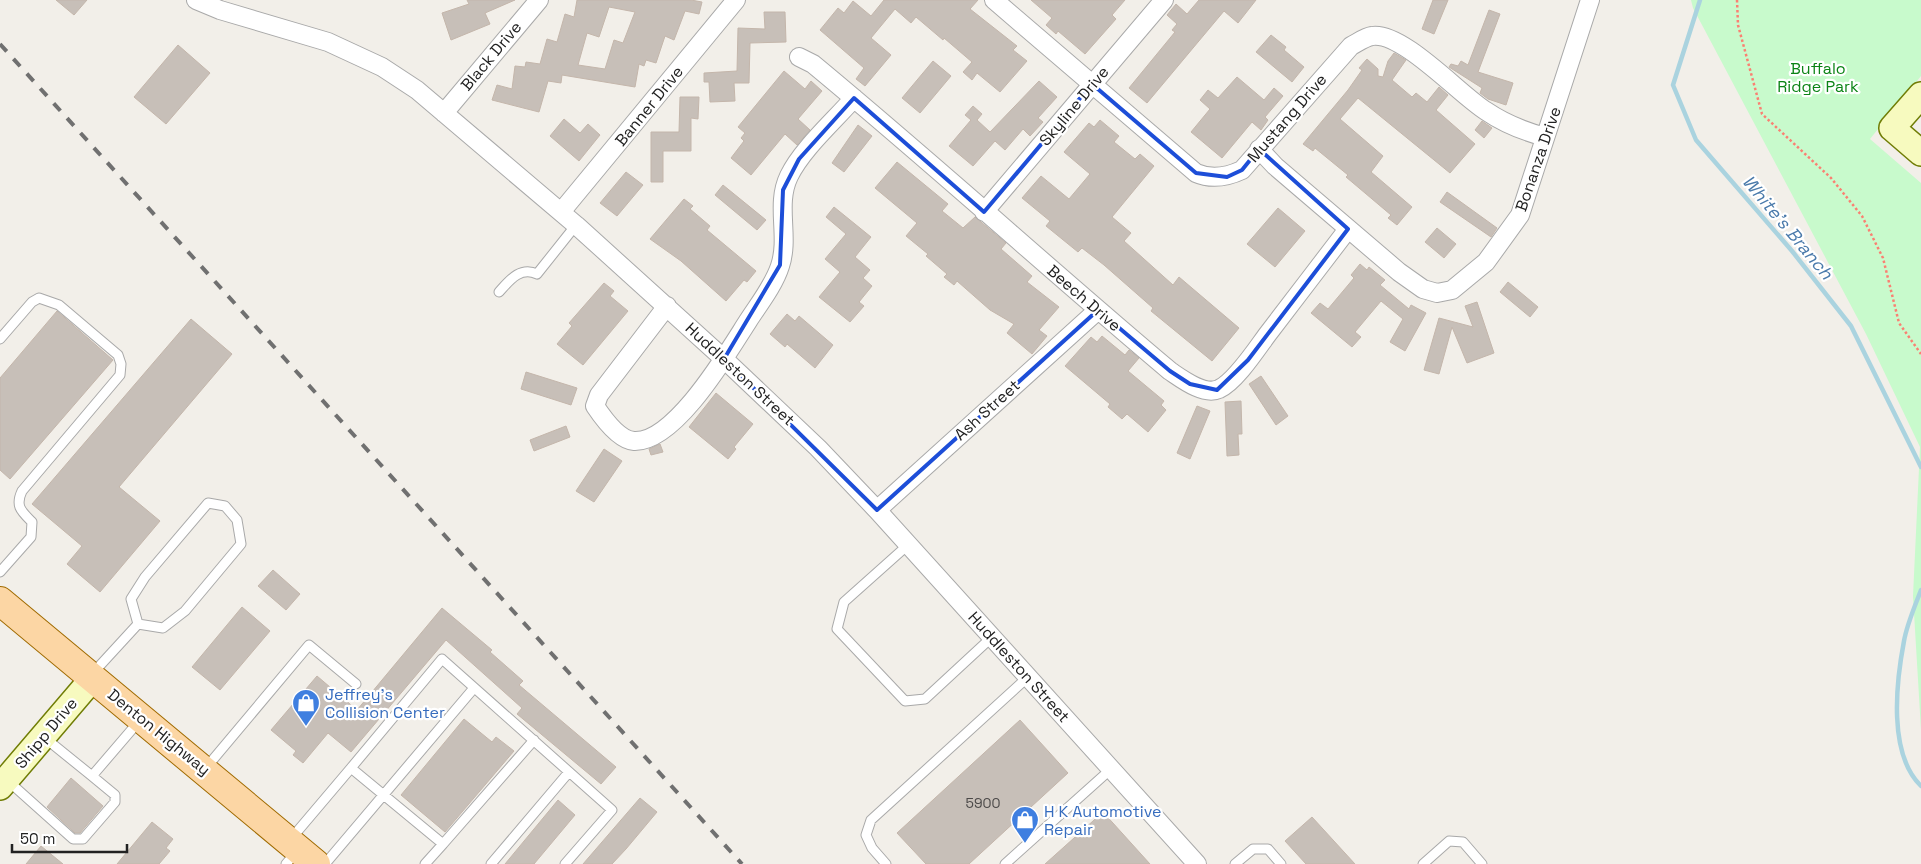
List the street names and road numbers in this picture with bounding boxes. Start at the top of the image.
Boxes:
street label: Black Drive [456,17,526,95]
street label: Banner Drive [610,62,688,150]
street label: Skyline Drive [1035,62,1113,150]
street label: Mustang Drive [1243,69,1331,167]
street label: Bonanza Drive [1510,104,1566,214]
street label: Beech Drive [1043,260,1125,336]
street label: Huddleston Street [681,318,799,430]
street label: Ash Street [950,375,1024,445]
street label: Huddleston Street [964,607,1074,727]
street label: Denton Highway [103,684,215,780]
street label: Shipp Drive [10,693,82,773]

